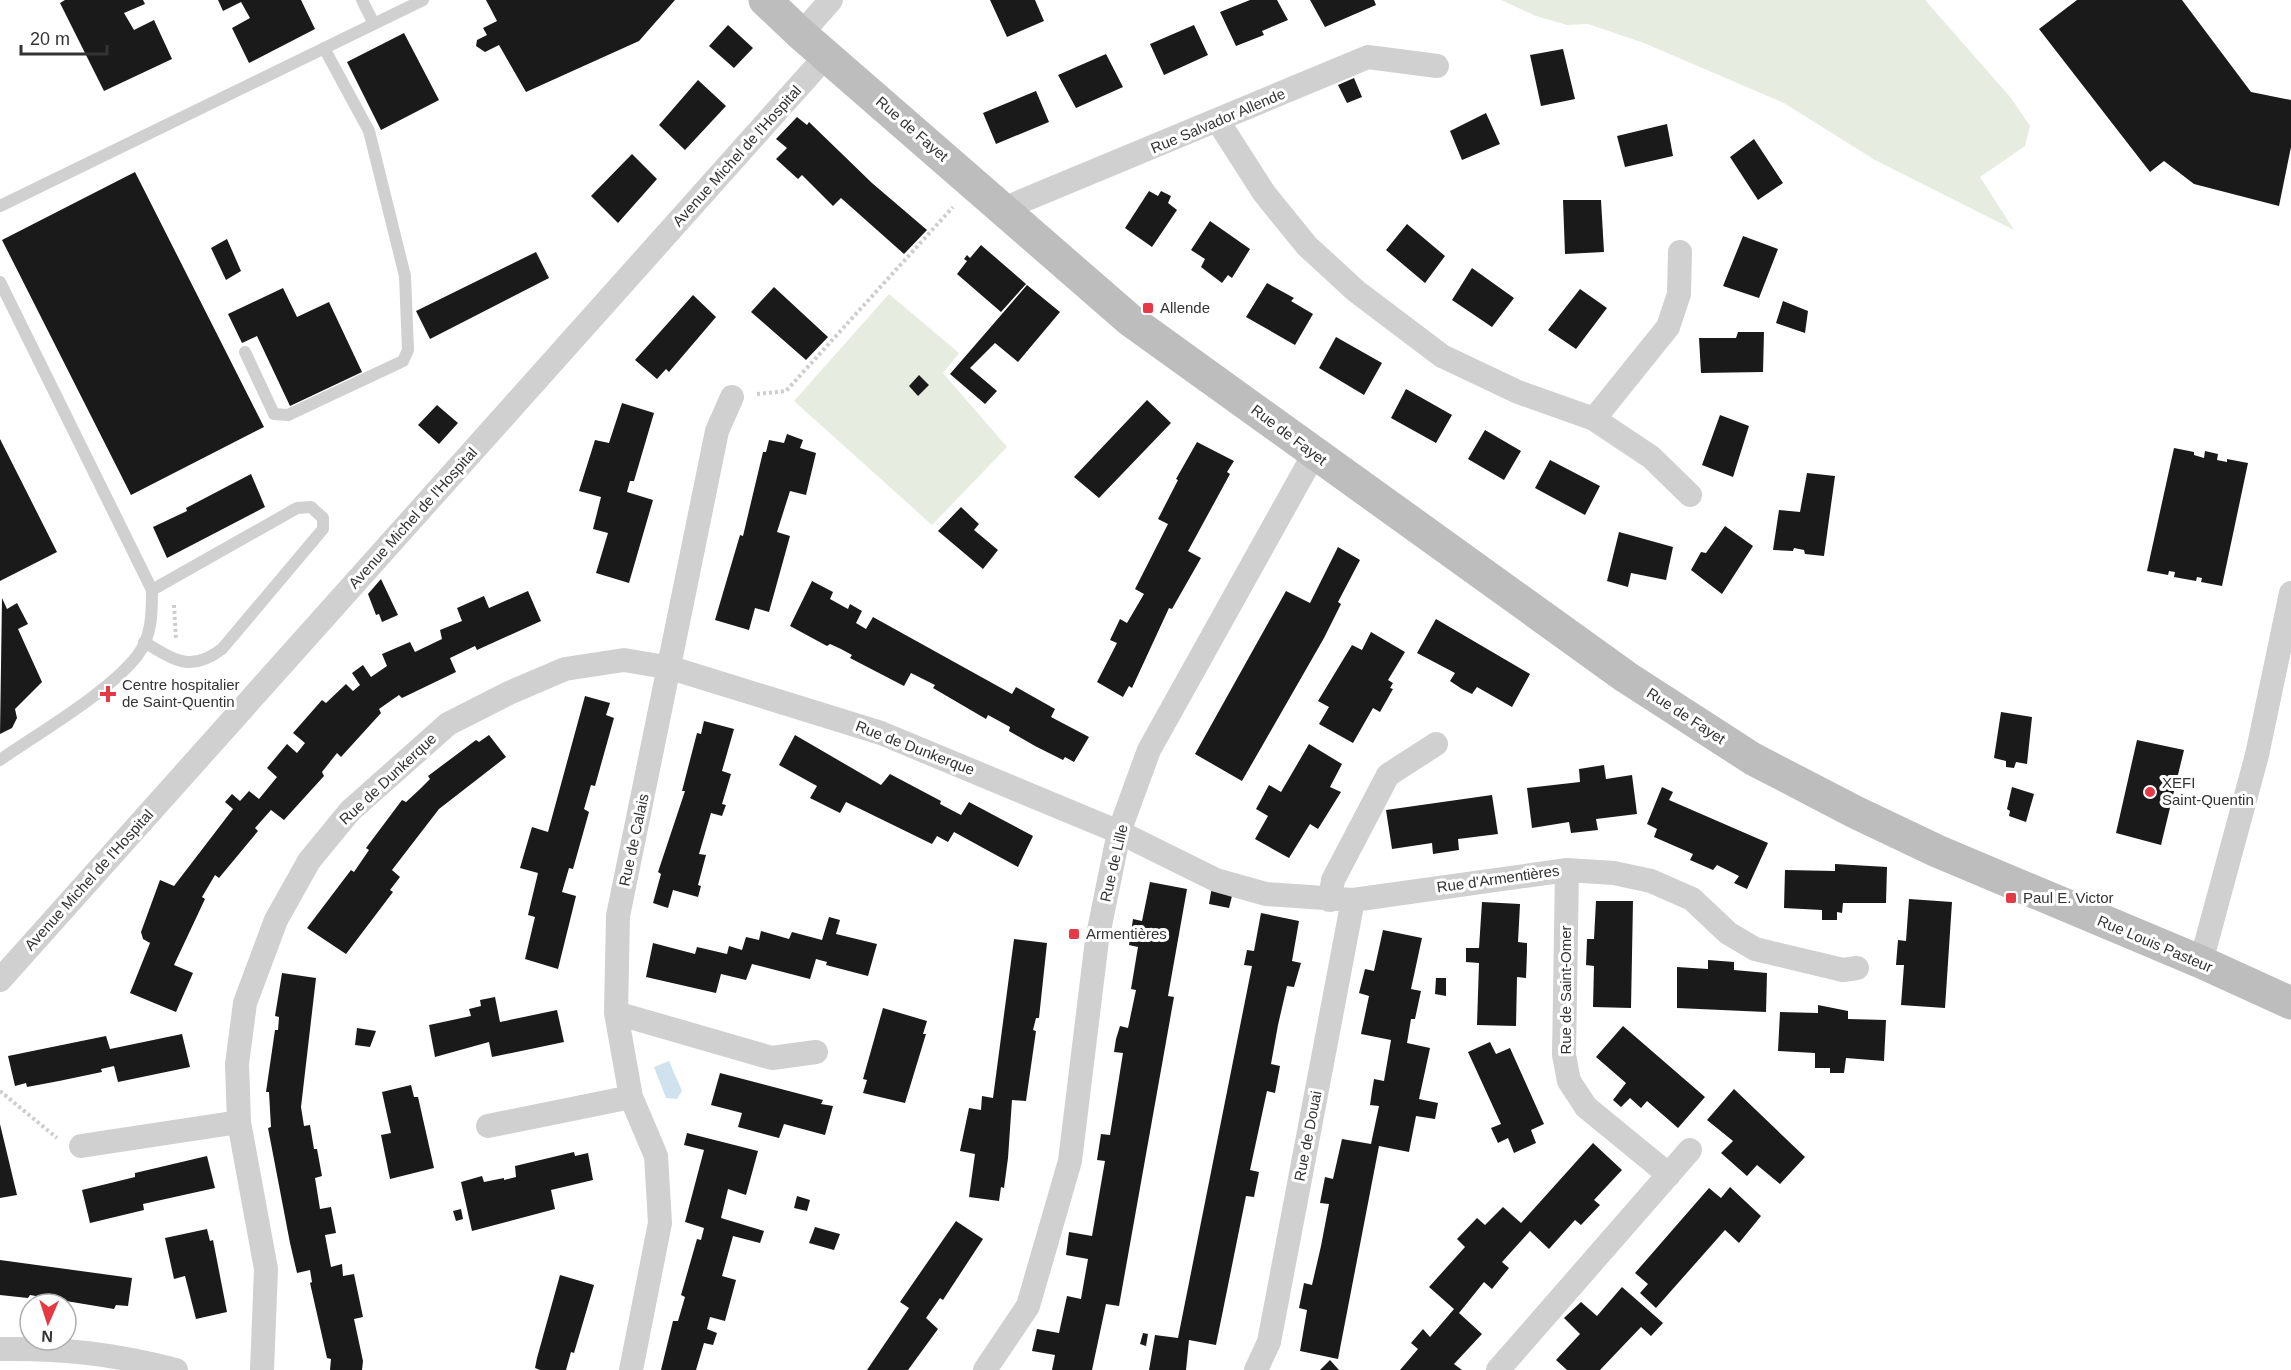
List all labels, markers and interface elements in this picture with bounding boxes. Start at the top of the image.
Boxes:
scale bar [21,18,106,56]
text: 20 m [30,29,70,49]
street label: Avenue Michel de l'Hospital [669,82,804,230]
street label: Rue Salvador Allende [1148,85,1288,157]
street label: Rue de Fayet [873,93,953,165]
place label: Allende [1160,299,1210,316]
marker: Allende [1141,301,1155,315]
street label: Rue de Fayet [1248,401,1331,469]
street label: Avenue Michel de l'Hospital [345,444,480,592]
place label: Centre hospitalier de Saint-Quentin [122,676,240,710]
street label: Rue de Fayet [1644,684,1729,748]
marker: Centre hospitalier de Saint-Quentin [99,685,117,703]
street label: Rue de Dunkerque [853,717,977,778]
street label: Rue de Dunkerque [336,729,440,828]
place label: XEFI Saint-Quentin [2162,774,2254,808]
marker: XEFI Saint-Quentin [2143,785,2157,799]
street label: Rue de Calais [615,792,652,888]
street label: Avenue Michel de l'Hospital [21,806,156,954]
street label: Rue de Lille [1096,822,1131,903]
street label: Rue d'Armentières [1435,861,1560,896]
place label: Paul E. Victor [2023,889,2114,906]
marker: Paul E. Victor [2004,891,2018,905]
street label: Rue Louis Pasteur [2095,912,2215,975]
place label: Armentières [1086,925,1167,942]
street label: Rue de Saint-Omer [1557,925,1574,1055]
marker: Armentières [1067,927,1081,941]
street label: Rue de Douai [1290,1089,1325,1183]
north arrow [18,1292,78,1352]
text: N [41,1328,53,1345]

